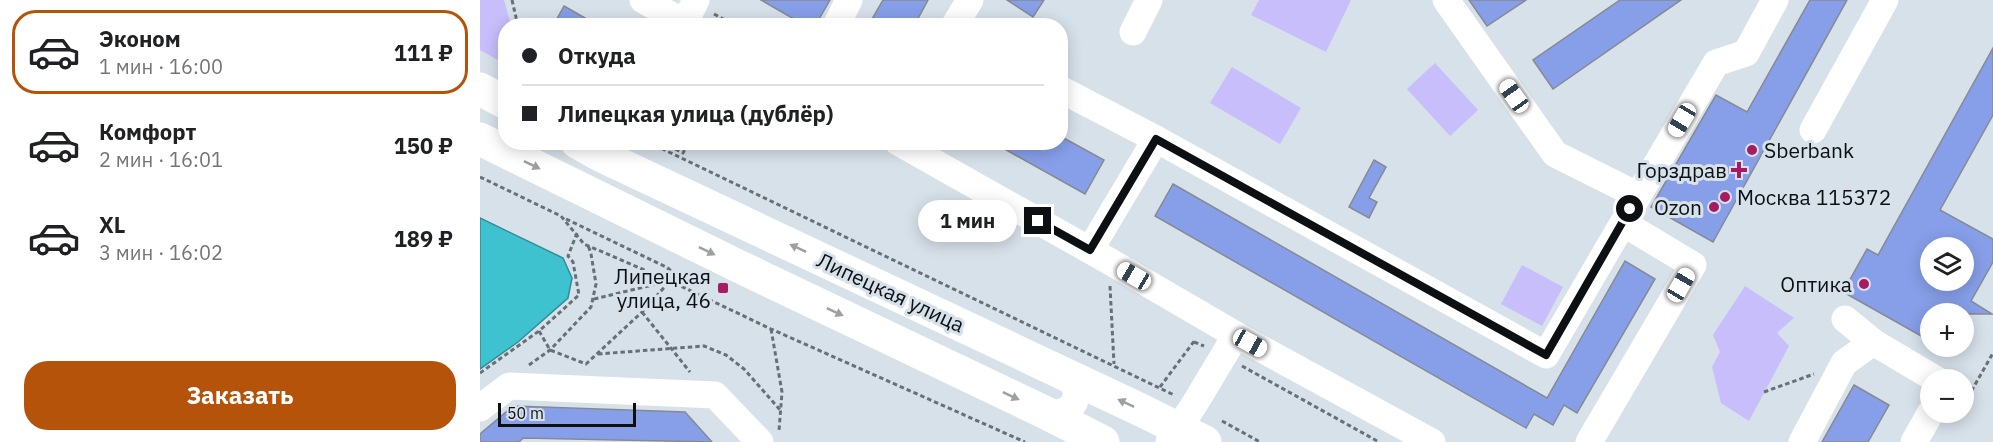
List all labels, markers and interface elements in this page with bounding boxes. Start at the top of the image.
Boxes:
text: Эконом [99,24,181,53]
icon: car [27,25,81,79]
text: 111 ₽ [394,38,453,67]
text: Откуда [558,41,636,70]
text: 1 мин · 16:00 [99,53,223,80]
car [1496,76,1532,116]
text: Липецкая улица (дублёр) [558,99,833,128]
car [1665,100,1699,140]
text: Комфорт [99,117,196,146]
icon: car [27,118,81,172]
text: 150 ₽ [394,131,453,160]
place label: Sberbank [1764,136,1854,164]
marker: Sberbank [1745,143,1759,157]
text: 2 мин · 16:01 [99,146,223,173]
place label: Горздрав [1637,156,1727,184]
one-way arrow [524,161,541,170]
marker: Горздрав [1732,163,1746,177]
place label: Москва 115372 [1737,183,1891,211]
marker: Москва 115372 [1718,190,1732,204]
place label: Ozon [1654,193,1702,221]
route start [1616,195,1643,222]
callout: 1 мин [918,200,1017,242]
marker: Ozon [1707,200,1721,214]
text: 1 мин [940,207,995,234]
route end [1024,207,1051,234]
text: XL [99,210,125,239]
icon: car [27,211,81,265]
text: 189 ₽ [394,224,453,253]
map controls [1920,237,1974,423]
button: layers [1920,237,1974,291]
text: 3 мин · 16:02 [99,239,223,266]
one-way arrow [789,244,806,253]
street label: Липецкая улица [813,246,969,338]
one-way arrow [699,247,716,256]
car [1114,259,1154,293]
place label: Липецкая улица, 46 [614,262,711,314]
car [1664,265,1698,305]
place label: Оптика [1780,270,1852,298]
marker: Оптика [1857,277,1871,291]
marker: Липецкая улица, 46 [716,281,730,295]
button: + [1920,303,1974,357]
one-way arrow [827,308,844,317]
car [1230,326,1270,360]
button: Заказать [24,361,456,430]
button: − [1920,369,1974,423]
one-way arrow [1003,392,1020,401]
one-way arrow [1117,398,1135,408]
scale bar [498,400,636,428]
text: 50 m [507,403,544,423]

